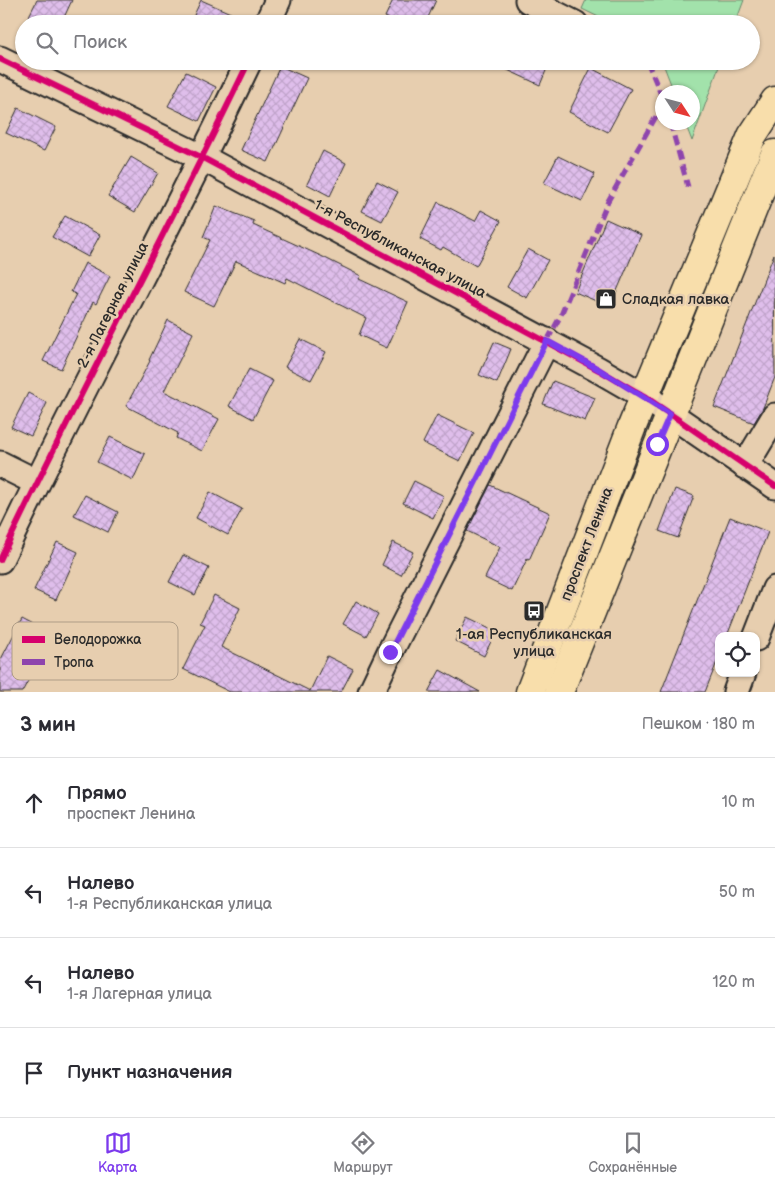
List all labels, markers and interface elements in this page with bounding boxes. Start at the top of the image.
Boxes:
search box [15,15,760,70]
icon: search [33,29,61,57]
text: Поиск [73,31,127,54]
north arrow [655,85,700,130]
street label: 1-я Республиканская улица [311,195,490,303]
street label: 2-я Лагерная улица [73,239,153,371]
shop icon: Сладкая лавка [594,287,618,311]
place label: Сладкая лавка [622,290,730,309]
route start [646,433,669,456]
street label: проспект Ленина [557,484,618,604]
bus stop icon: 1-ая Республиканская улица [522,599,546,623]
legend [12,622,178,680]
place label: 1-ая Республиканская улица [456,625,612,661]
text: Велодорожка [54,631,142,648]
map controls [715,632,760,677]
button: locate [715,632,760,677]
route end [379,641,402,664]
text: Тропа [54,654,94,671]
text: 3 мин [20,712,76,737]
text: Пешком · 180 m [642,715,755,734]
text: Прямо [67,782,127,805]
icon: ahead [20,789,48,817]
text: 10 m [722,793,755,812]
text: проспект Ленина [67,805,196,824]
text: Налево [67,872,134,895]
icon: left [20,879,48,907]
text: 50 m [719,883,755,902]
text: 1-я Республиканская улица [67,895,272,914]
text: Налево [67,962,134,985]
icon: left [20,969,48,997]
text: 120 m [712,973,755,992]
text: 1-я Лагерная улица [67,985,212,1004]
icon: arrive [20,1059,48,1087]
text: Пункт назначения [67,1061,232,1084]
tab: Карта [98,1129,137,1176]
tab: Маршрут [333,1129,393,1176]
tab: Сохранённые [589,1129,677,1176]

